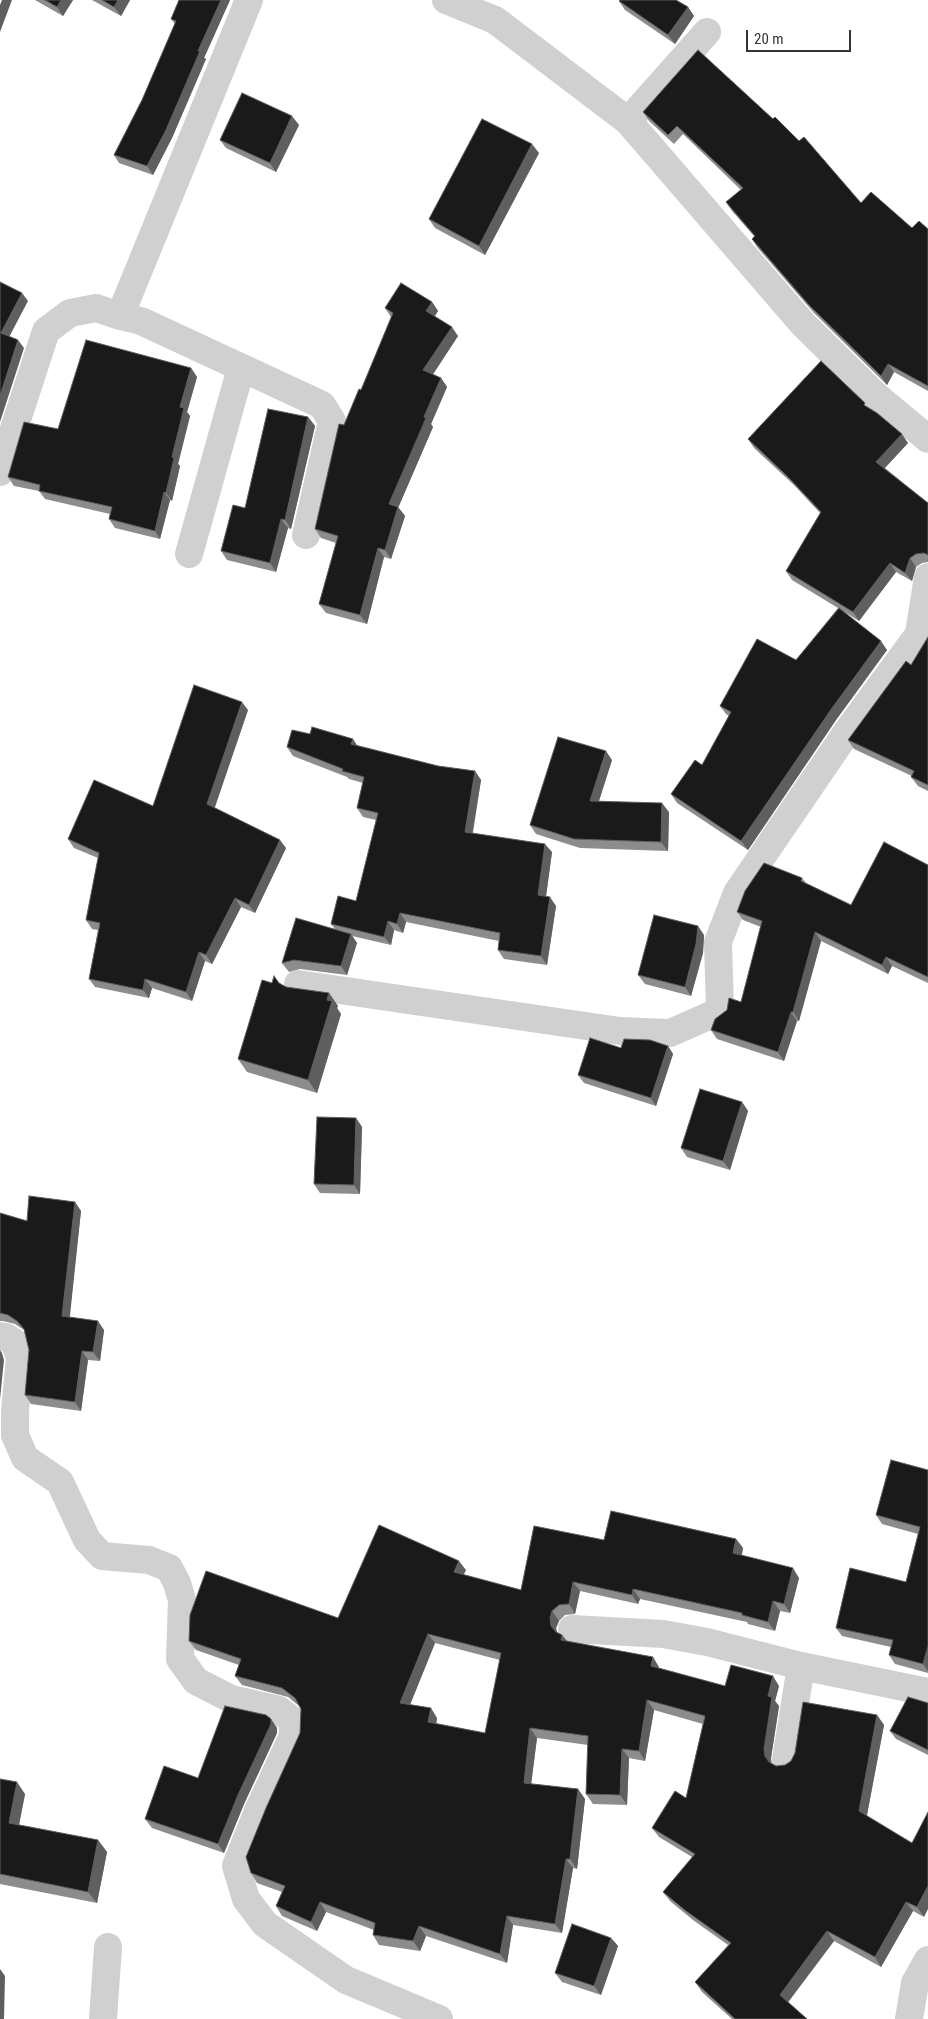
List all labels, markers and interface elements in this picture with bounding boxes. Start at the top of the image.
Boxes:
scale bar [748,20,853,52]
text: 20 m [754,30,784,48]

